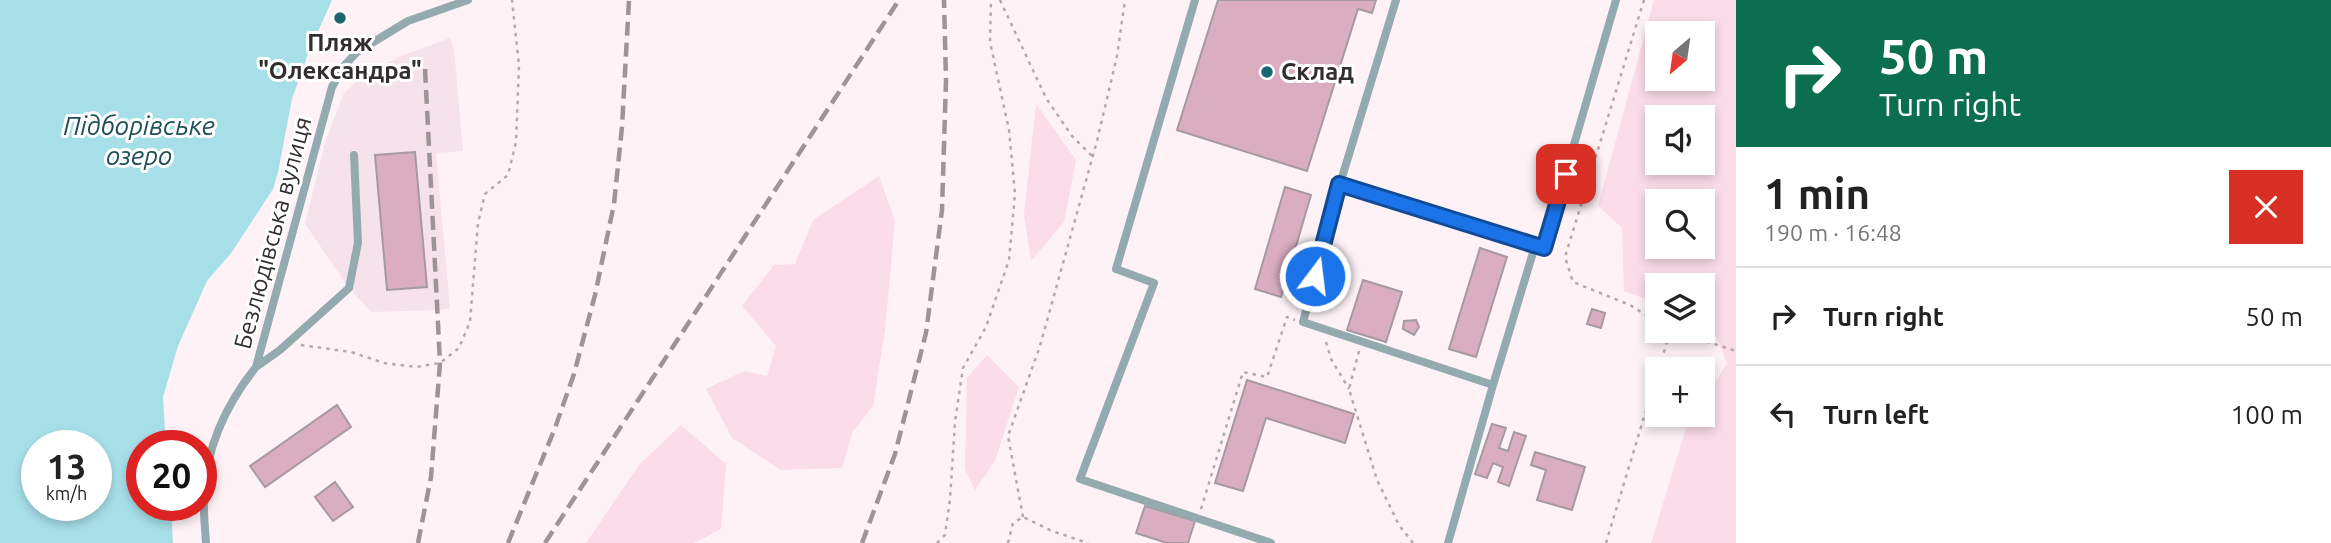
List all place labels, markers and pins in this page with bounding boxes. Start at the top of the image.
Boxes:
marker: Пляж "Олександра" [332,10,348,26]
place label: Пляж "Олександра" [258,29,422,84]
place label: Склад [1281,58,1354,85]
marker: Склад [1259,64,1275,80]
pin [1536,144,1596,204]

